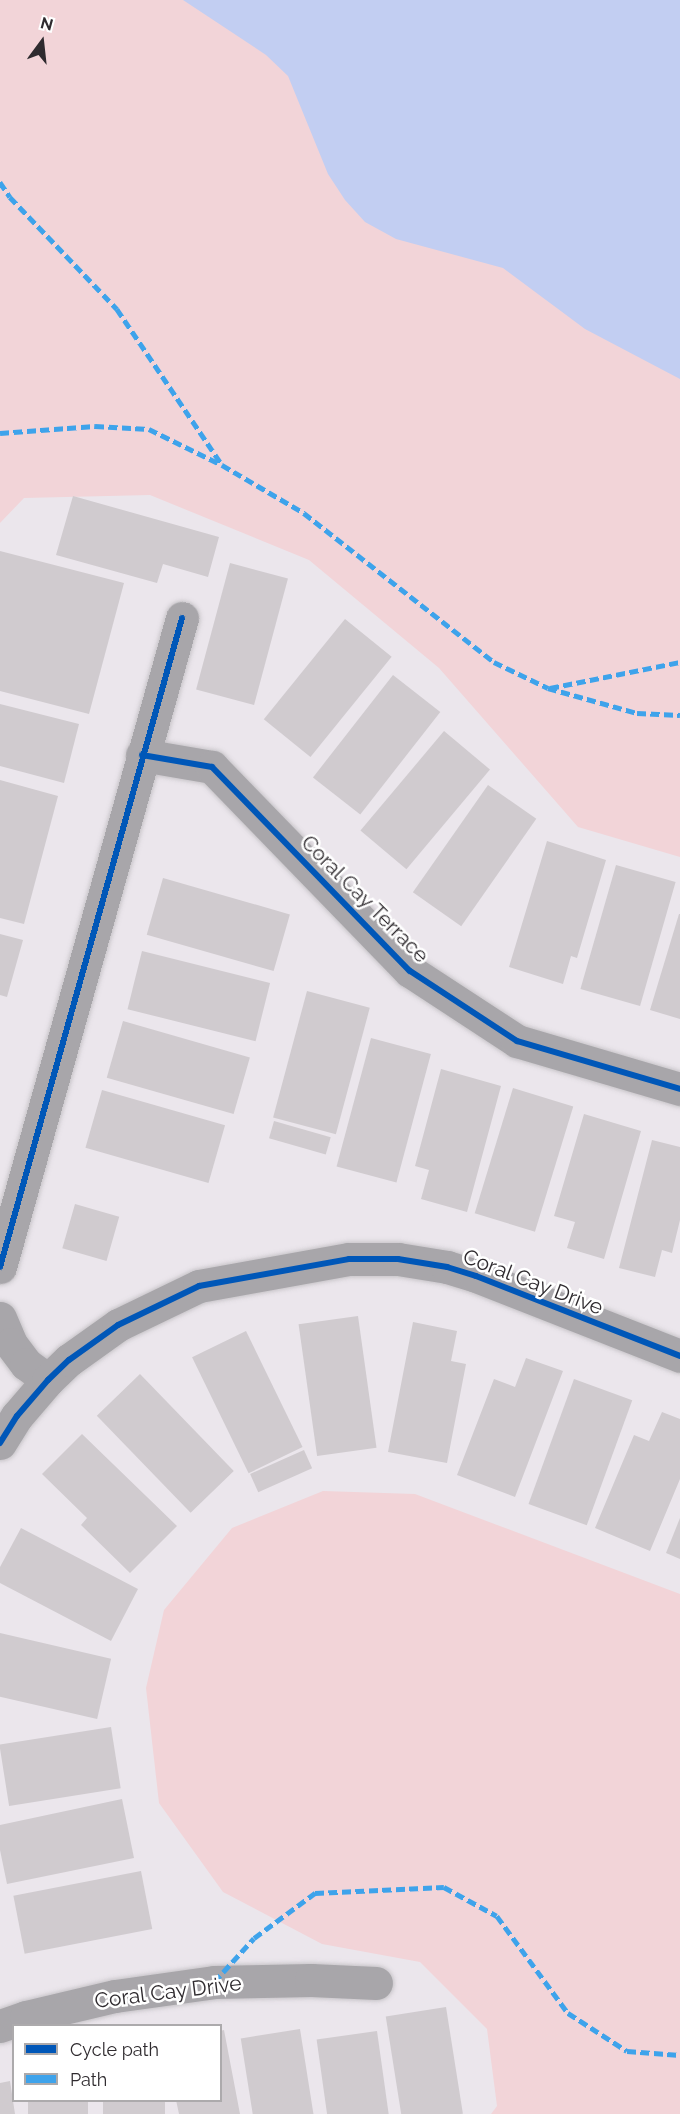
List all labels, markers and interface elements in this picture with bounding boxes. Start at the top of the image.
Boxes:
north arrow [12,12,72,72]
text: N [38,13,55,35]
street label: Coral Cay Terrace [295,829,435,969]
street label: Coral Cay Drive [459,1244,607,1320]
street label: Coral Cay Drive [92,1970,244,2014]
legend [12,2024,222,2102]
text: Cycle path [70,2039,159,2060]
text: Path [70,2069,107,2090]

